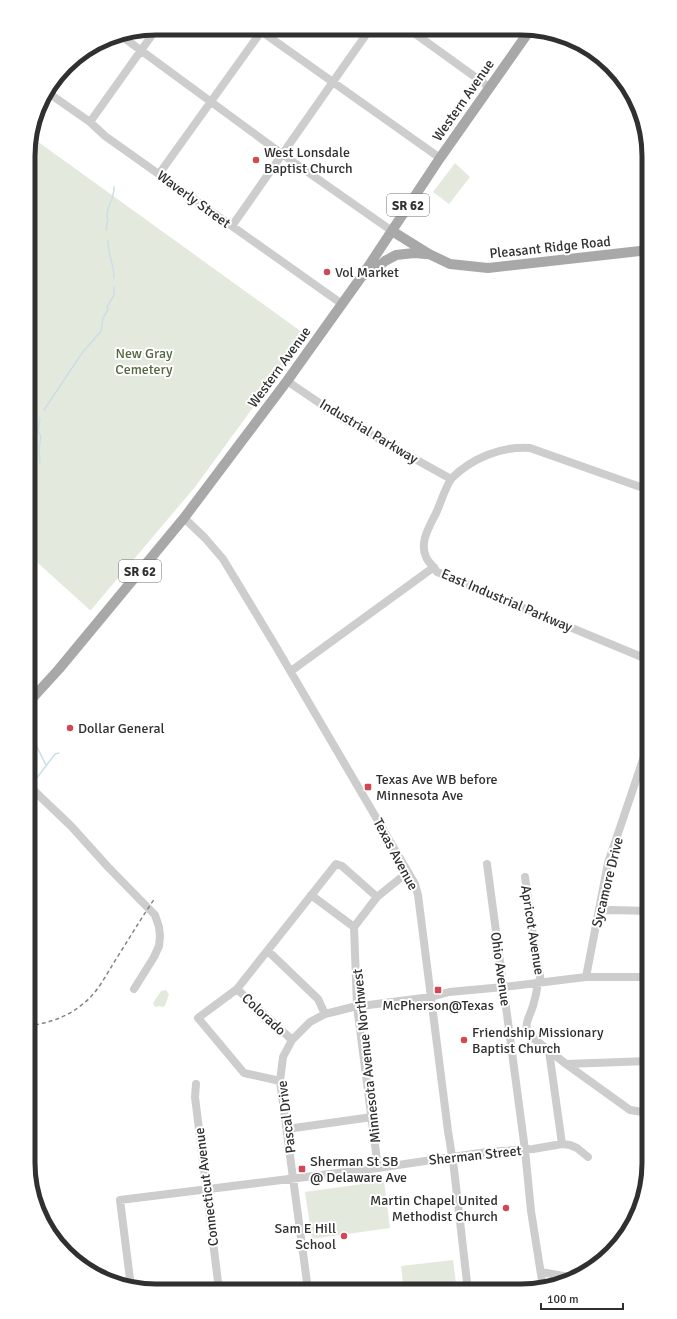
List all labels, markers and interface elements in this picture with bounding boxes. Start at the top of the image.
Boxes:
street label: Western Avenue [429,56,498,144]
place label: West Lonsdale Baptist Church [264,144,353,177]
marker: West Lonsdale Baptist Church [251,155,261,165]
street label: Waverly Street [154,167,234,232]
road number: SR 62 [387,194,429,216]
street label: Pleasant Ridge Road [489,233,612,262]
place label: Vol Market [335,264,399,281]
marker: Vol Market [322,267,332,277]
street label: Western Avenue [244,323,314,411]
park label: New Gray Cemetery [115,345,173,378]
street label: Industrial Parkway [317,395,421,468]
road number: SR 62 [119,560,161,582]
street label: East Industrial Parkway [439,565,575,636]
place label: Dollar General [78,720,165,737]
marker: Dollar General [65,723,75,733]
place label: Texas Ave WB before Minnesota Ave [376,771,498,804]
marker: Texas Ave WB before Minnesota Ave [363,782,373,792]
street label: Texas Avenue [369,815,422,893]
street label: Sycamore Drive [588,835,627,929]
street label: Apricot Avenue [517,884,548,976]
street label: Ohio Avenue [487,931,514,1007]
street label: Minnesota Avenue Northwest [349,968,384,1144]
marker: McPherson@Texas [433,985,443,995]
street label: Colorado [238,990,289,1039]
place label: McPherson@Texas [382,997,494,1014]
place label: Friendship Missionary Baptist Church [472,1024,604,1057]
marker: Friendship Missionary Baptist Church [459,1035,469,1045]
street label: Pascal Drive [274,1080,299,1154]
street label: Connecticut Avenue [191,1127,222,1247]
street label: Sherman Street [428,1142,522,1169]
place label: Sherman St SB @ Delaware Ave [310,1153,407,1186]
marker: Sherman St SB @ Delaware Ave [297,1164,307,1174]
place label: Martin Chapel United Methodist Church [370,1192,498,1225]
marker: Martin Chapel United Methodist Church [501,1203,511,1213]
place label: Sam E Hill School [275,1220,336,1253]
marker: Sam E Hill School [339,1231,349,1241]
scale bar [541,1285,623,1311]
text: 100 m [547,1292,579,1307]

